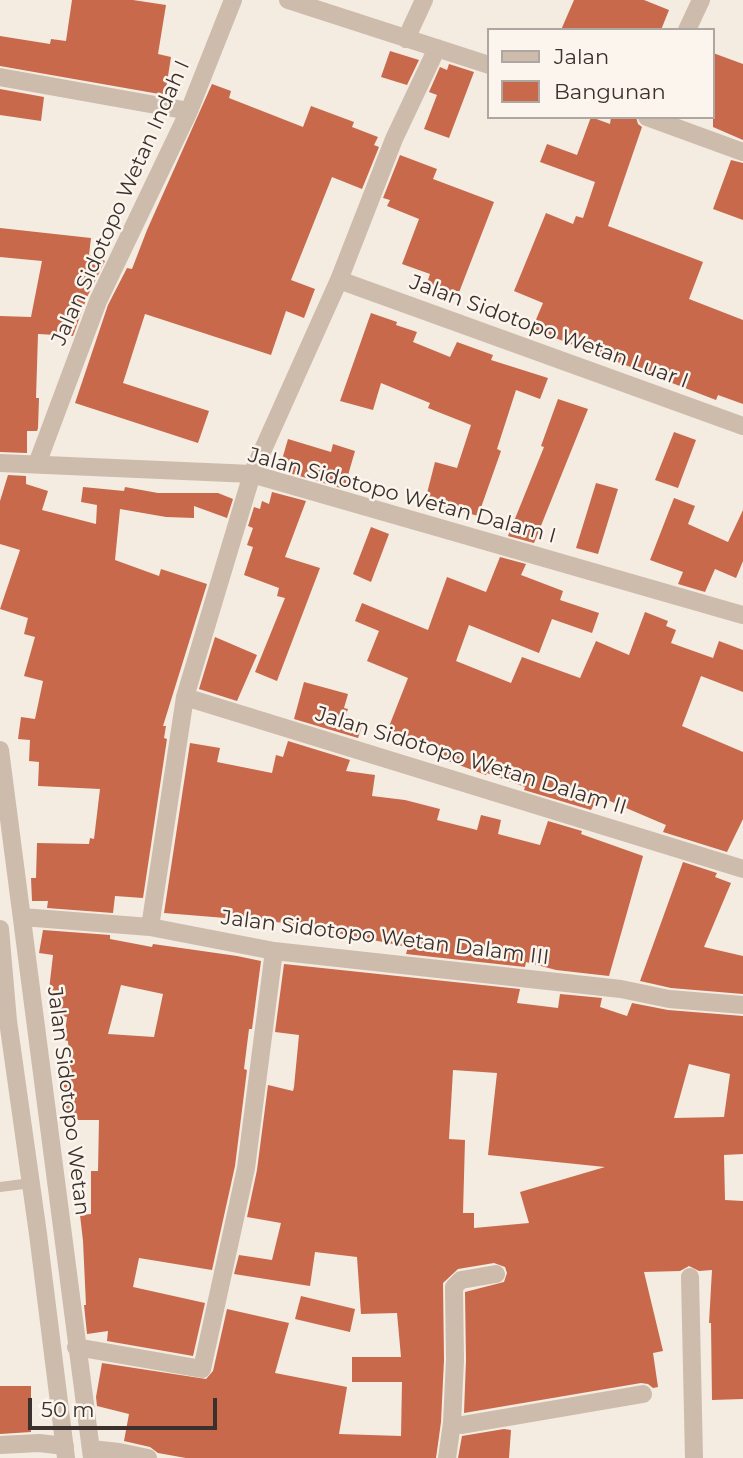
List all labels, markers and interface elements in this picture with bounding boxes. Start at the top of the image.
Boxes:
legend [488,28,715,119]
text: Jalan [554,44,609,69]
street label: Jalan Sidotopo Wetan Indah I [47,57,195,349]
text: Bangunan [554,79,666,104]
street label: Jalan Sidotopo Wetan Luar I [406,270,692,394]
street label: Jalan Sidotopo Wetan Dalam I [245,443,559,549]
street label: Jalan Sidotopo Wetan Dalam II [312,702,630,820]
street label: Jalan Sidotopo Wetan Dalam III [219,905,551,971]
street label: Jalan Sidotopo Wetan [41,985,95,1217]
scale bar [32,1384,220,1428]
text: 50 m [41,1397,95,1422]

